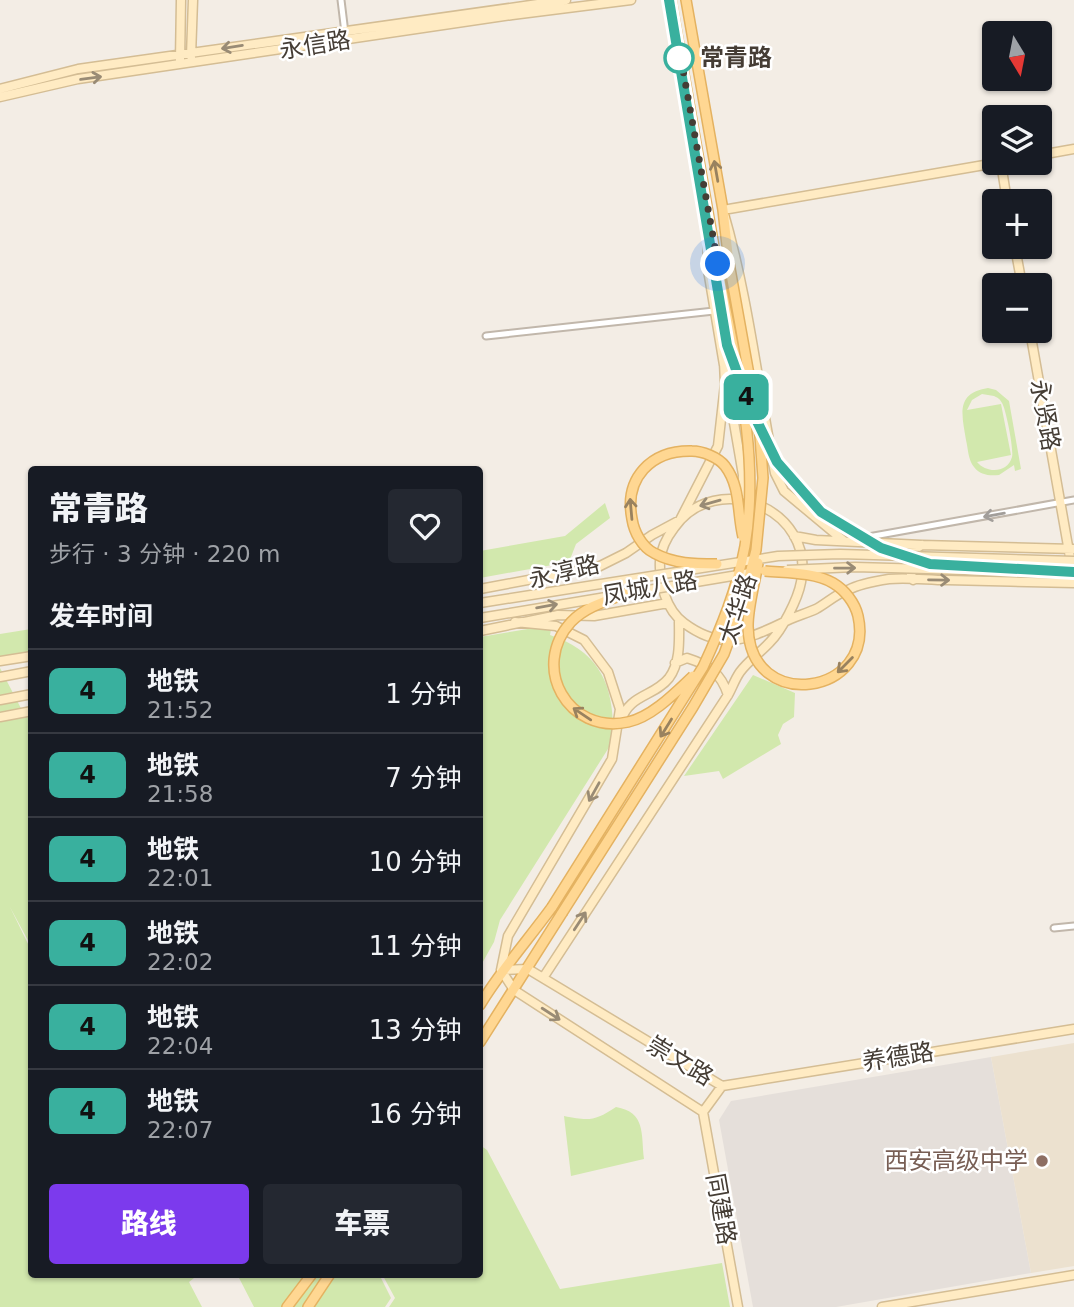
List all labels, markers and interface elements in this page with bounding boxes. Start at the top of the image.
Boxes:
north arrow [982,21,1052,91]
map controls [982,21,1052,343]
street label: 永信路 [277,26,353,64]
one-way arrow [221,41,243,54]
marker: 常青路 [664,43,694,73]
place label: 常青路 [700,44,772,72]
one-way arrow [79,71,102,84]
button: layers [982,105,1052,175]
one-way arrow [709,160,722,183]
button: + [982,189,1052,259]
your location [700,246,735,281]
button: − [982,273,1052,343]
line badge: 4 [723,374,769,420]
street label: 永贤路 [1025,377,1065,453]
text: 4 [738,383,754,411]
text: 常青路 [49,489,148,528]
button: heart [388,489,462,563]
one-way arrow [699,497,721,510]
one-way arrow [624,498,637,521]
one-way arrow [983,509,1005,522]
text: 步行 · 3 分钟 · 220 m [49,541,280,567]
street label: 永淳路 [526,550,602,594]
one-way arrow [833,561,856,574]
street label: 凤城八路 [600,566,700,610]
street label: 太华路 [714,570,762,648]
one-way arrow [928,574,951,587]
one-way arrow [535,599,558,612]
text: 发车时间 [49,601,153,631]
one-way arrow [836,657,853,674]
text: 地铁 [147,666,199,696]
text: 4 [79,677,96,705]
text: 1 分钟 [385,679,462,709]
text: 21:52 [147,697,213,723]
one-way arrow [573,707,592,721]
one-way arrow [658,717,672,737]
text: 地铁 [147,750,199,780]
text: 4 [79,761,96,789]
text: 7 分钟 [385,763,462,793]
text: 21:58 [147,781,213,807]
one-way arrow [587,781,600,802]
text: 地铁 [147,834,199,864]
text: 4 [79,845,96,873]
text: 10 分钟 [369,847,462,877]
text: 22:01 [147,865,213,891]
one-way arrow [573,912,587,931]
text: 地铁 [147,918,199,948]
text: 4 [79,929,96,957]
text: 11 分钟 [369,931,462,961]
text: 22:02 [147,949,213,975]
text: 地铁 [147,1002,199,1032]
one-way arrow [541,1008,561,1022]
text: 4 [79,1013,96,1041]
text: 13 分钟 [369,1015,462,1045]
street label: 崇文路 [642,1030,718,1092]
text: 22:04 [147,1033,213,1059]
street label: 养德路 [860,1038,936,1076]
text: 地铁 [147,1086,199,1116]
text: 4 [79,1097,96,1125]
text: 16 分钟 [369,1099,462,1129]
text: 22:07 [147,1117,213,1143]
place label: 西安高级中学 [884,1147,1028,1175]
marker: 西安高级中学 [1034,1153,1050,1169]
street label: 同建路 [701,1171,741,1247]
button: 路线 [49,1184,249,1264]
button: 车票 [263,1184,462,1264]

